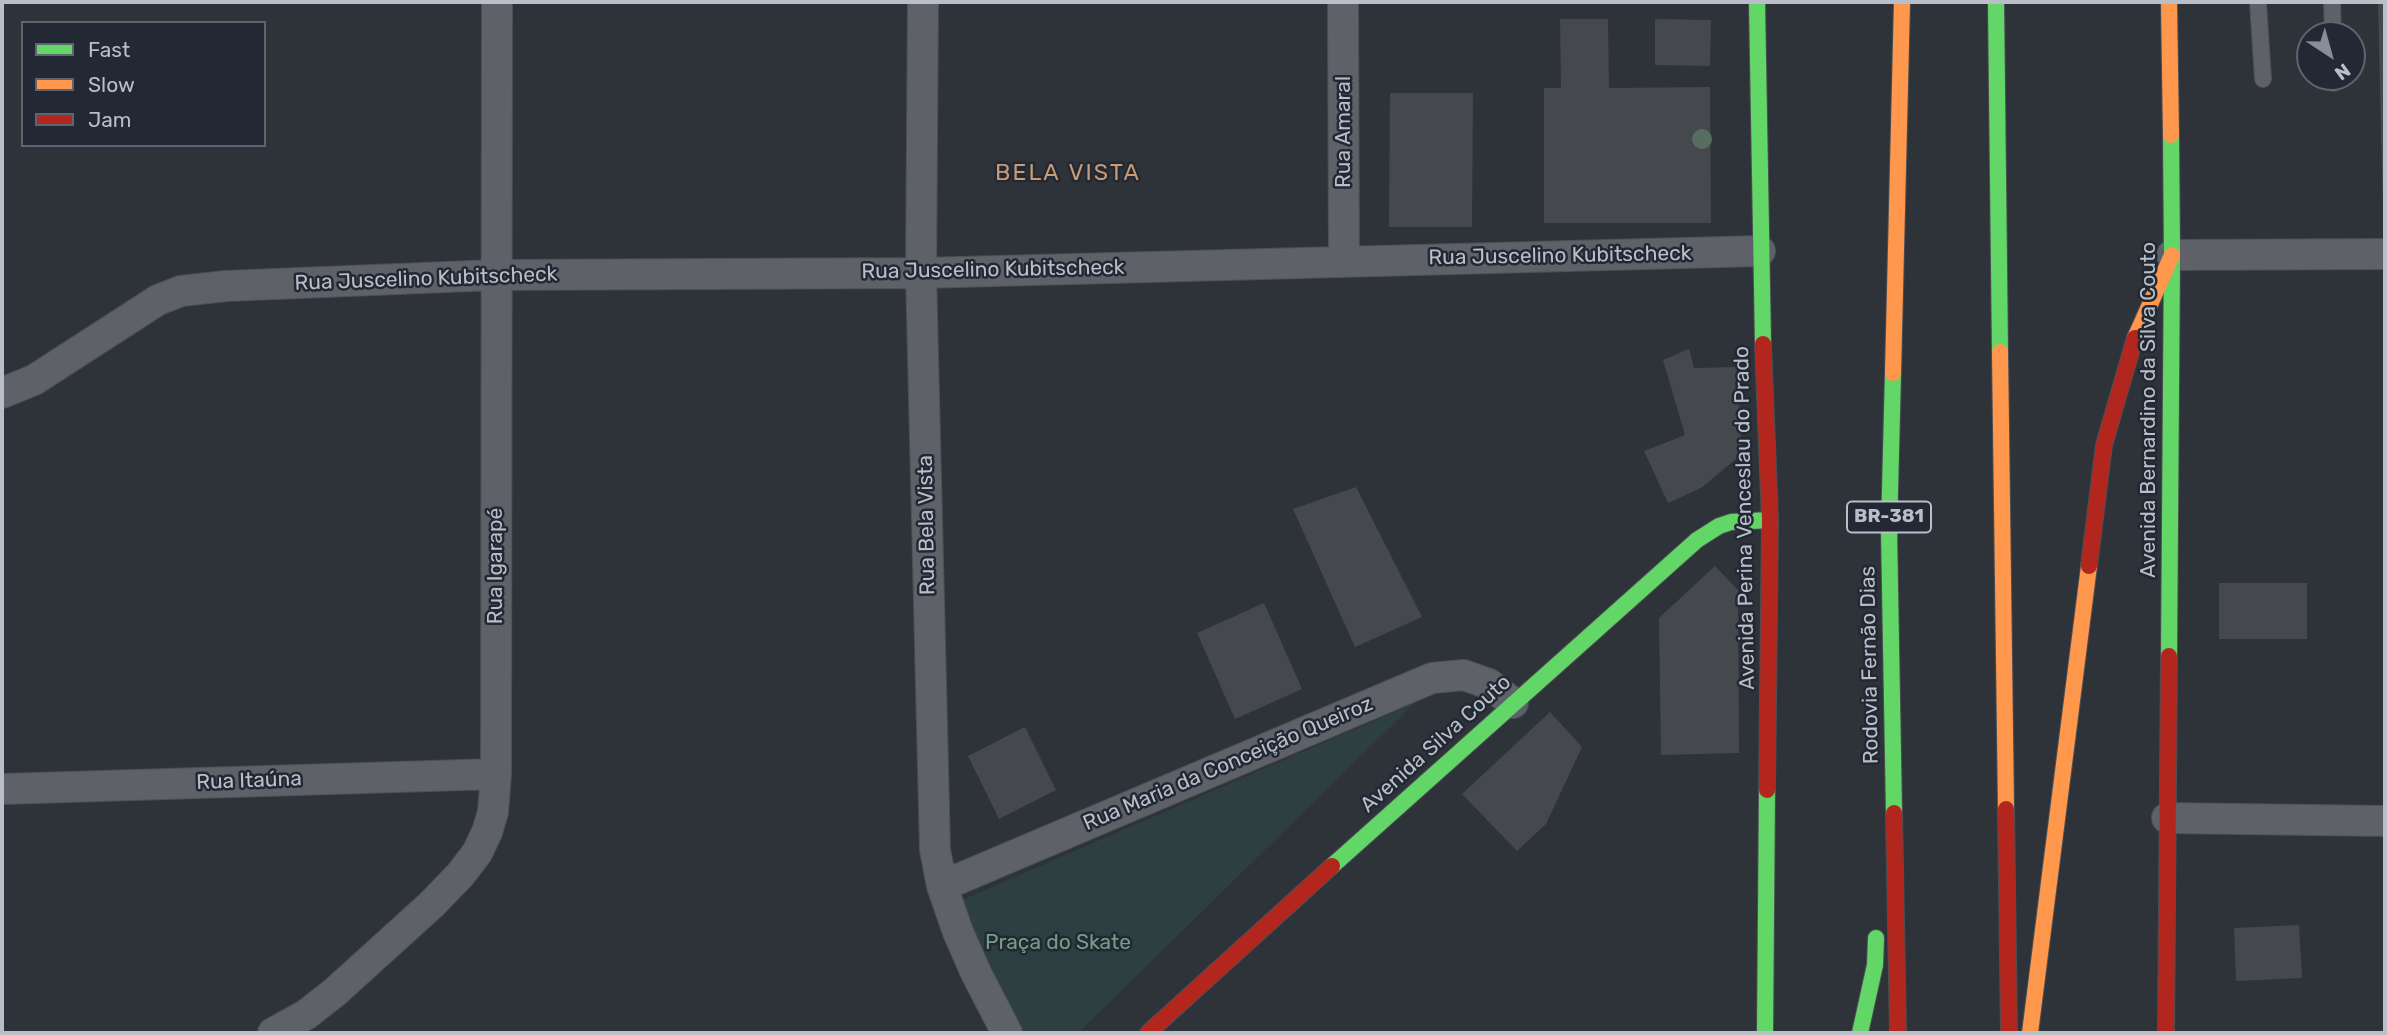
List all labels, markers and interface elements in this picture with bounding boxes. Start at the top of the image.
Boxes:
legend [21,21,266,147]
north arrow [2296,21,2366,91]
text: Fast [88,37,130,62]
text: N [2330,58,2355,85]
text: Slow [88,72,135,97]
street label: Rua Amaral [1331,76,1357,188]
text: Jam [88,107,132,132]
district label: BELA VISTA [996,159,1140,187]
street label: Rua Juscelino Kubitscheck [1428,241,1692,271]
street label: Avenida Bernardino da Silva Couto [2136,242,2162,578]
street label: Rua Juscelino Kubitscheck [861,255,1125,285]
street label: Rua Juscelino Kubitscheck [294,262,558,296]
street label: Avenida Perina Venceslau do Prado [1729,346,1761,690]
street label: Rua Bela Vista [913,455,941,595]
road number: BR-381 [1847,502,1931,532]
street label: Rua Igarapé [483,508,509,624]
street label: Rodovia Fernão Dias [1856,566,1884,764]
street label: Avenida Silva Couto [1356,670,1516,818]
street label: Rua Maria da Conceição Queiroz [1079,691,1377,837]
street label: Rua Itaúna [196,767,302,795]
park label: Praça do Skate [985,930,1131,956]

